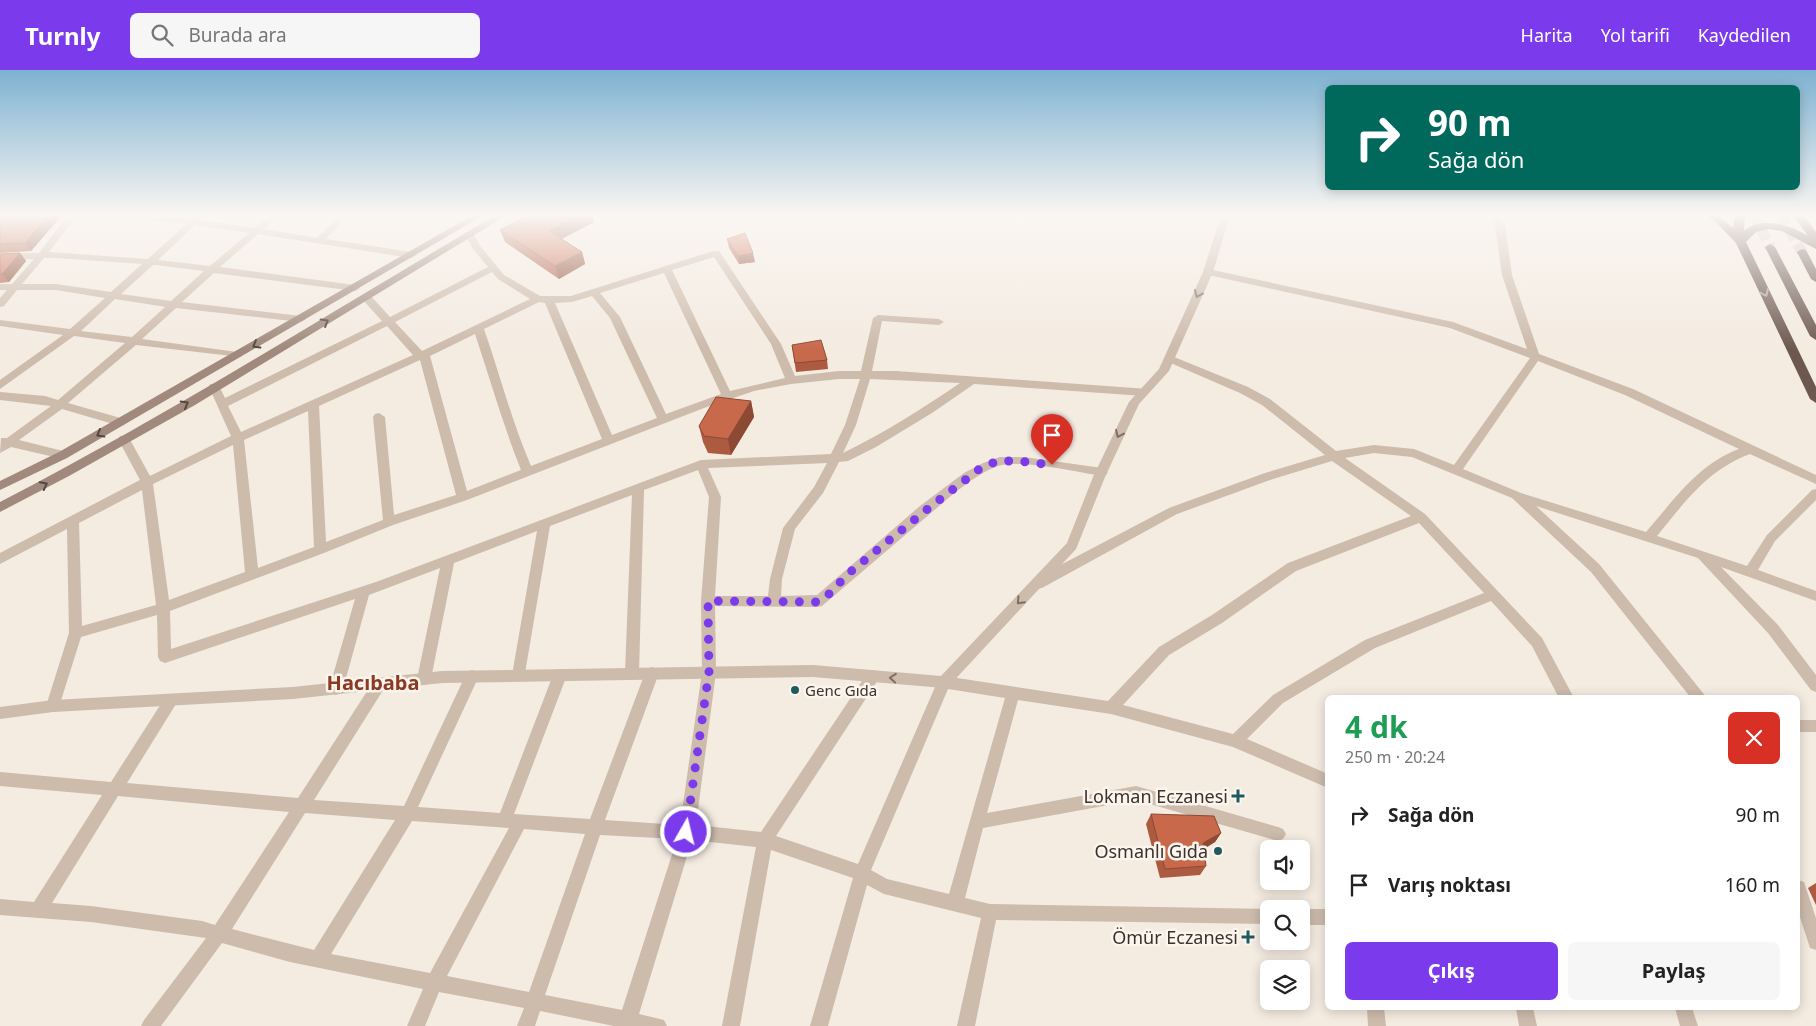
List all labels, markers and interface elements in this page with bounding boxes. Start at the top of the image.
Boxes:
search box [130,13,480,58]
text: Turnly [25,19,100,52]
icon: search [148,21,176,49]
text: Burada ara [188,22,287,48]
text: Harita [1521,23,1573,47]
text: Yol tarifi [1601,23,1670,47]
text: Kaydedilen [1698,23,1791,47]
text: 90 m [1428,99,1511,146]
icon: right [1345,105,1410,170]
text: Sağa dön [1428,144,1524,174]
one-way arrow [1759,288,1770,297]
one-way arrow [1194,289,1205,298]
one-way arrow [319,318,328,328]
one-way arrow [253,338,262,348]
one-way arrow [179,401,188,411]
pin [1031,414,1073,465]
icon: arrive [1038,421,1066,449]
one-way arrow [96,428,105,438]
one-way arrow [1115,429,1126,438]
one-way arrow [38,481,47,491]
one-way arrow [1017,596,1026,605]
district label: Hacıbaba [327,669,419,696]
one-way arrow [889,673,897,684]
place label: Genc Gıda [805,680,877,700]
marker: Genc Gıda [789,684,801,696]
text: 4 dk [1345,706,1408,747]
button: close [1728,712,1780,764]
text: 250 m · 20:24 [1345,746,1445,768]
place label: Lokman Eczanesi [1084,784,1228,808]
marker: Lokman Eczanesi [1232,790,1244,802]
icon: right [1345,801,1373,829]
text: Sağa dön [1388,802,1474,828]
text: 90 m [1736,802,1780,828]
position arrow [659,805,711,857]
place label: Osmanlı Gıda [1094,839,1208,863]
map controls [1260,840,1310,1010]
button: sound [1260,840,1310,890]
marker: Osmanlı Gıda [1212,845,1224,857]
icon: arrive [1345,871,1373,899]
text: Varış noktası [1388,872,1511,898]
text: 160 m [1725,872,1780,898]
button: search [1260,900,1310,950]
place label: Ömür Eczanesi [1112,925,1238,949]
marker: Ömür Eczanesi [1242,931,1254,943]
button: Çıkış [1345,942,1558,1000]
button: Paylaş [1568,942,1780,1000]
button: layers [1260,960,1310,1010]

